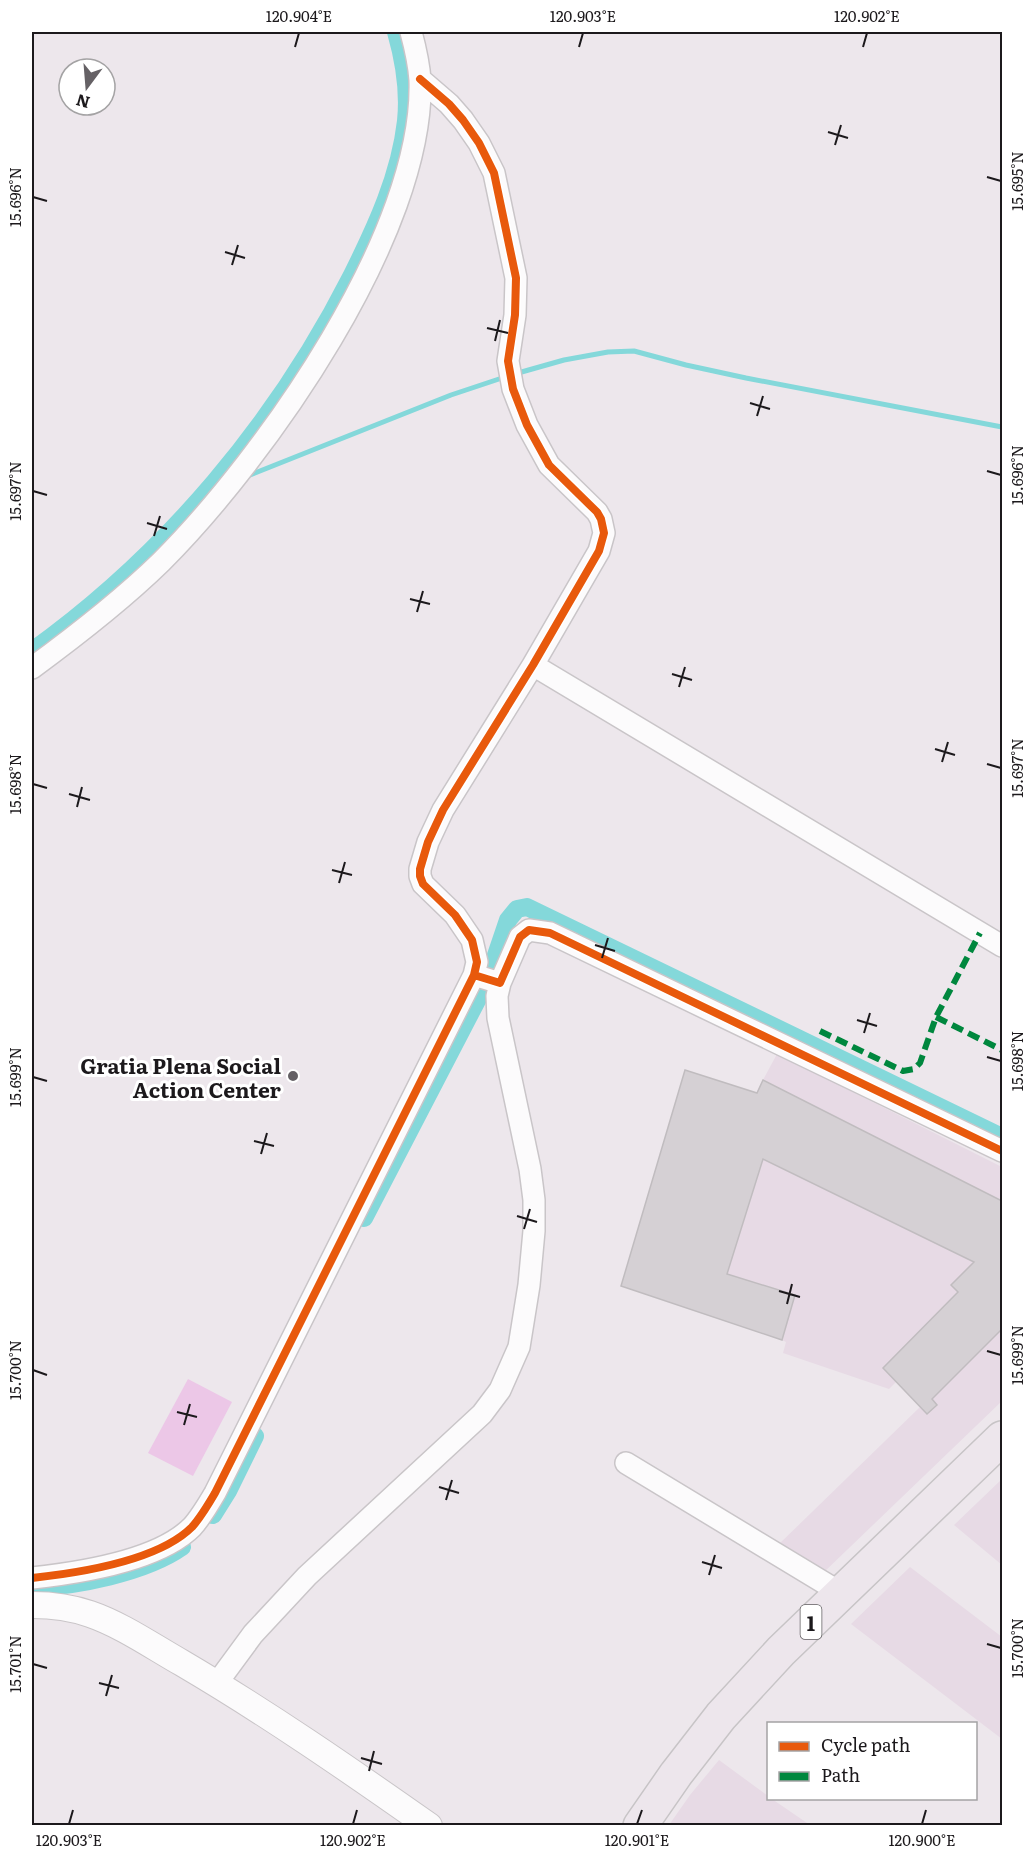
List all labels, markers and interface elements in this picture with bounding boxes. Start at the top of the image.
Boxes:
text: 120.904°E [266,4,332,27]
text: 120.903°E [550,4,616,27]
text: 120.902°E [834,4,900,27]
north arrow [57,57,117,117]
text: N [73,89,92,116]
text: 15.695°N [1005,151,1028,211]
text: 15.696°N [3,167,26,227]
text: 15.696°N [1005,445,1028,505]
text: 15.697°N [3,461,26,521]
text: 15.697°N [1005,738,1028,798]
text: 15.698°N [3,754,26,814]
text: 15.698°N [1005,1031,1028,1091]
text: 15.699°N [3,1047,26,1107]
place label: Gratia Plena Social Action Center [80,1049,282,1104]
marker: Gratia Plena Social Action Center [286,1069,300,1083]
text: 15.699°N [1005,1325,1028,1385]
text: 15.700°N [3,1340,26,1400]
road number: 1 [800,1605,822,1639]
text: 15.700°N [1005,1618,1028,1678]
text: 15.701°N [3,1635,26,1693]
legend [767,1722,977,1800]
text: Cycle path [821,1731,910,1758]
text: Path [821,1761,860,1788]
text: 120.903°E [36,1828,102,1851]
text: 120.902°E [320,1828,386,1851]
text: 120.901°E [605,1828,669,1851]
text: 120.900°E [888,1828,956,1851]

